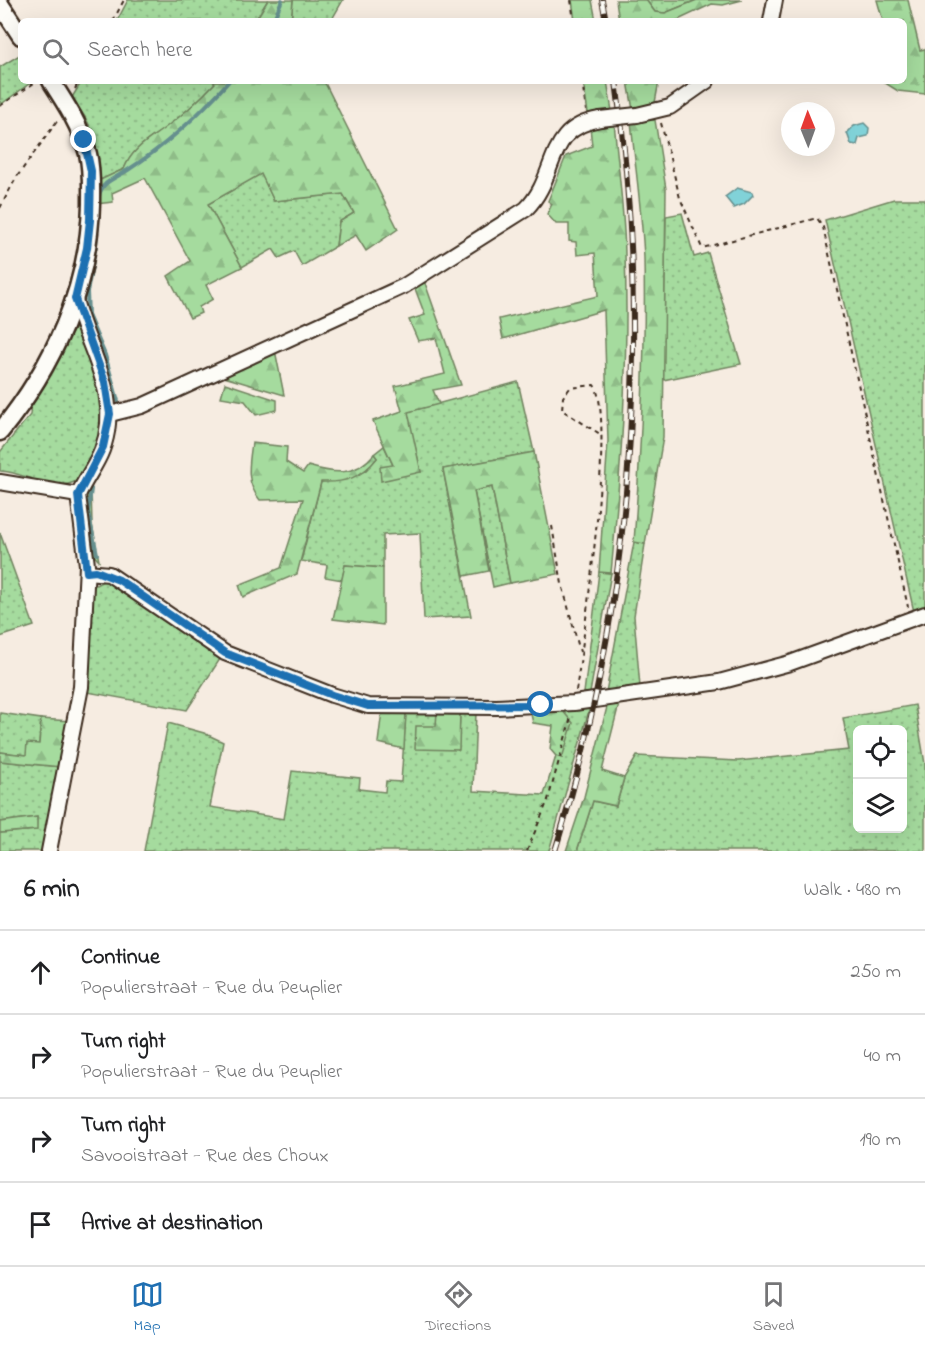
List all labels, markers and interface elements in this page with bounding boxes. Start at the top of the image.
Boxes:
search box [18,18,907,84]
icon: search [39,35,72,68]
text: Search here [87,35,192,67]
north arrow [781,102,835,156]
route end [70,126,96,152]
route start [527,691,553,717]
map controls [853,725,907,833]
button: locate [853,725,907,779]
button: layers [853,779,907,833]
text: 6 min [24,871,80,909]
text: Walk · 480 m [803,876,901,905]
text: Continue [81,942,160,974]
icon: ahead [24,956,57,989]
text: 250 m [850,958,901,987]
text: Populierstraat - Rue du Peuplier [81,974,342,1003]
text: Turn right [81,1026,166,1058]
icon: right [24,1040,57,1073]
text: 40 m [864,1042,901,1071]
text: Populierstraat - Rue du Peuplier [81,1058,342,1087]
text: Turn right [81,1110,166,1142]
icon: right [24,1124,57,1157]
text: 190 m [859,1126,901,1155]
text: Savooistraat - Rue des Choux [81,1142,329,1171]
icon: arrive [24,1208,57,1241]
text: Arrive at destination [81,1208,263,1240]
tab: Map [131,1278,164,1338]
tab: Directions [425,1278,491,1338]
tab: Saved [753,1278,794,1338]

